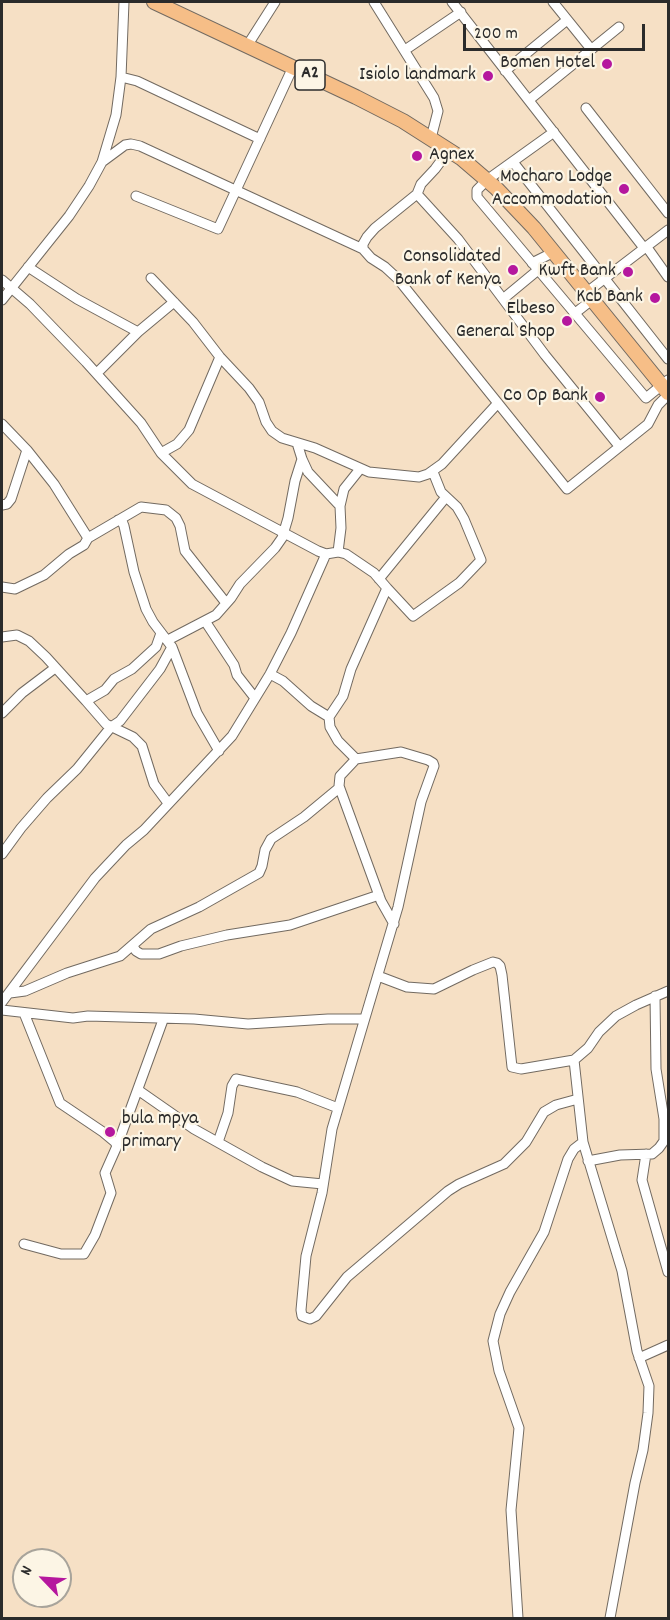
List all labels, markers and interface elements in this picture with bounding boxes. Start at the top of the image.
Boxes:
scale bar [466,12,648,50]
text: 200 m [474,22,518,47]
place label: Bomen Hotel [500,52,595,76]
marker: Bomen Hotel [600,57,614,71]
road number: A2 [295,60,325,90]
place label: Isiolo landmark [359,64,476,88]
marker: Isiolo landmark [481,69,495,83]
place label: Agnex [429,144,474,168]
marker: Agnex [410,149,424,163]
place label: Mocharo Lodge Accommodation [492,166,612,213]
marker: Mocharo Lodge Accommodation [617,182,631,196]
place label: Consolidated Bank of Kenya [395,246,501,293]
place label: Kwft Bank [539,260,616,284]
marker: Consolidated Bank of Kenya [506,263,520,277]
marker: Kwft Bank [621,265,635,279]
place label: Kcb Bank [576,286,643,310]
marker: Kcb Bank [648,291,662,305]
place label: Elbeso General Shop [456,298,555,345]
marker: Elbeso General Shop [560,314,574,328]
place label: Co Op Bank [503,385,588,409]
marker: Co Op Bank [593,390,607,404]
place label: bula mpya primary [122,1108,198,1155]
marker: bula mpya primary [103,1125,117,1139]
north arrow [12,1548,72,1608]
text: N [15,1563,39,1579]

